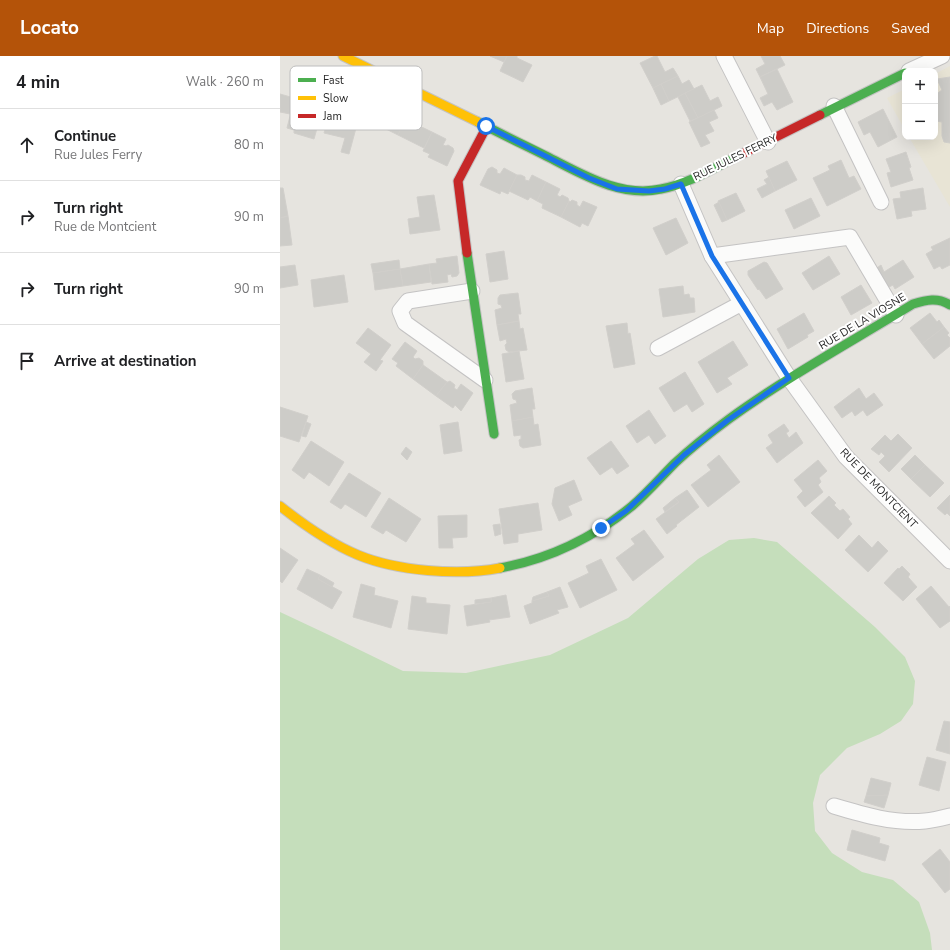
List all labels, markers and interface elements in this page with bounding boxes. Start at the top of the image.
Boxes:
text: Locato [20,15,79,41]
text: Map [757,19,784,38]
text: Directions [806,19,869,38]
text: Saved [891,19,930,38]
legend [290,66,422,130]
map controls [902,68,938,140]
button: + [902,68,938,104]
text: 4 min [16,71,60,94]
text: Walk · 260 m [186,73,264,91]
text: Fast [323,73,344,88]
text: Slow [323,91,348,106]
button: − [902,104,938,140]
text: Jam [322,109,342,124]
route start [477,117,495,135]
text: Continue [54,126,116,146]
street label: RUE JULES FERRY [691,130,780,184]
icon: ahead [16,134,38,156]
text: 80 m [234,136,264,154]
text: Rue Jules Ferry [54,146,142,164]
text: Turn right [54,198,123,218]
icon: right [16,206,38,228]
text: 90 m [234,208,264,226]
text: Rue de Montcient [54,218,156,236]
icon: right [16,278,38,300]
text: Turn right [54,279,123,299]
text: 90 m [234,280,264,298]
street label: RUE DE LA VIOSNE [816,290,908,353]
icon: arrive [16,350,38,372]
text: Arrive at destination [54,351,197,371]
street label: RUE DE MONTCIENT [837,445,921,532]
route end [592,519,610,537]

